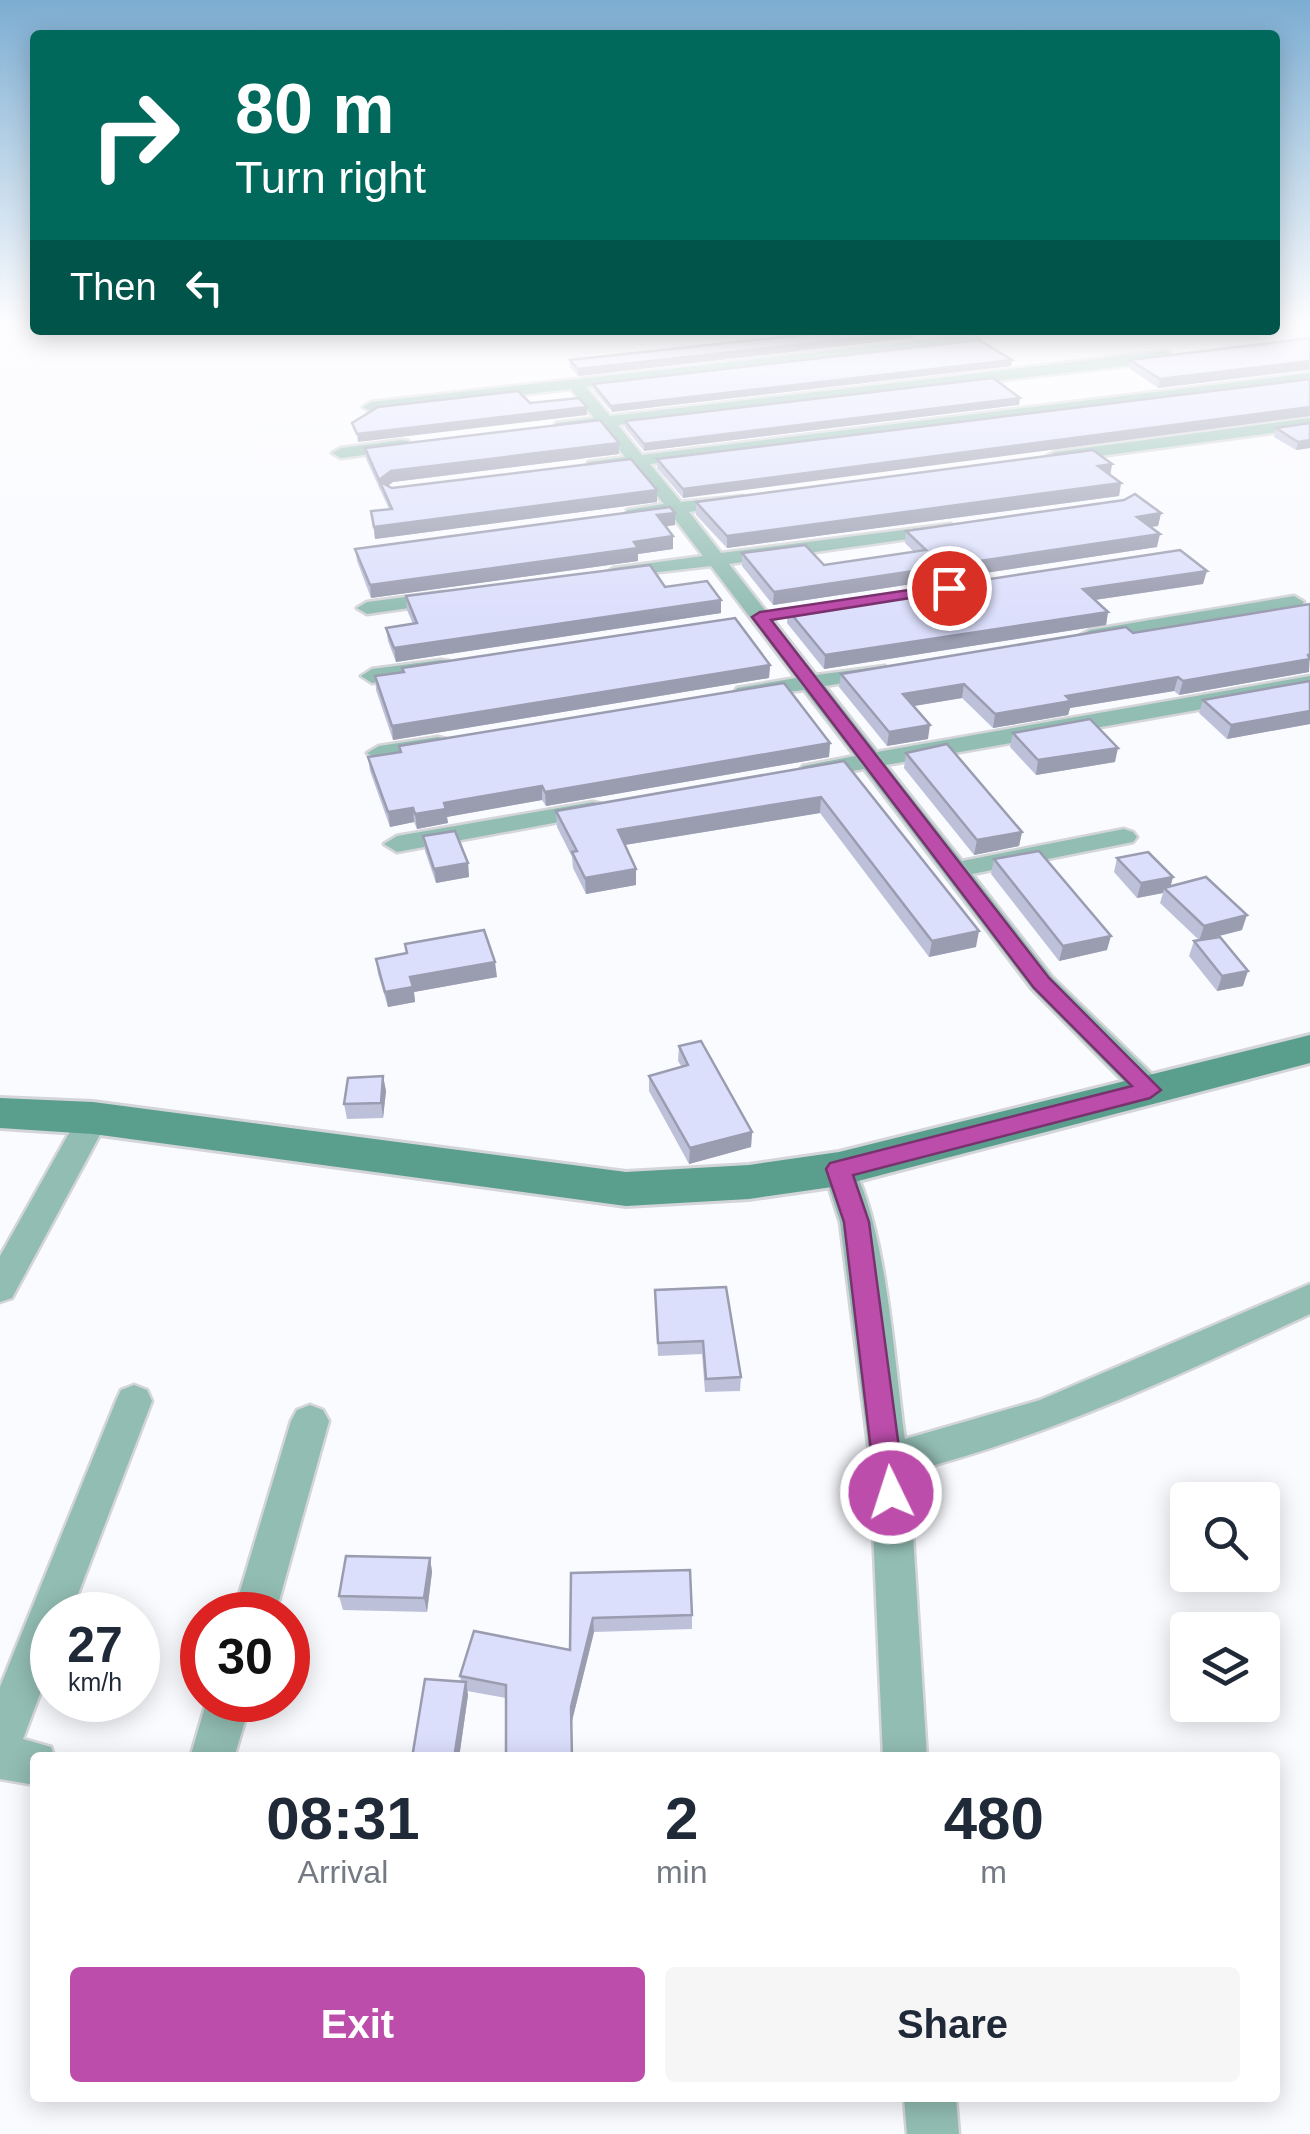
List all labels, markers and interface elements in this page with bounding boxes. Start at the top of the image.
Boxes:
icon: right [70,70,200,200]
text: 80 m [235,70,395,148]
text: Turn right [235,152,426,203]
icon: left [177,260,232,315]
text: Then [70,266,157,308]
pin [907,546,992,631]
icon: arrive [922,561,977,616]
position arrow [839,1441,943,1545]
map controls [1170,1482,1280,1722]
button: search [1170,1482,1280,1592]
speed limit sign: 30 [180,1592,310,1722]
button: layers [1170,1612,1280,1722]
text: 27 [67,1617,123,1673]
text: km/h [68,1668,122,1696]
text: 08:31 [266,1785,420,1852]
text: 2 [665,1785,698,1852]
text: 480 [944,1785,1044,1852]
text: Arrival [298,1854,388,1890]
text: min [656,1854,707,1890]
text: m [980,1854,1007,1890]
button: Exit [70,1967,645,2082]
button: Share [665,1967,1240,2082]

